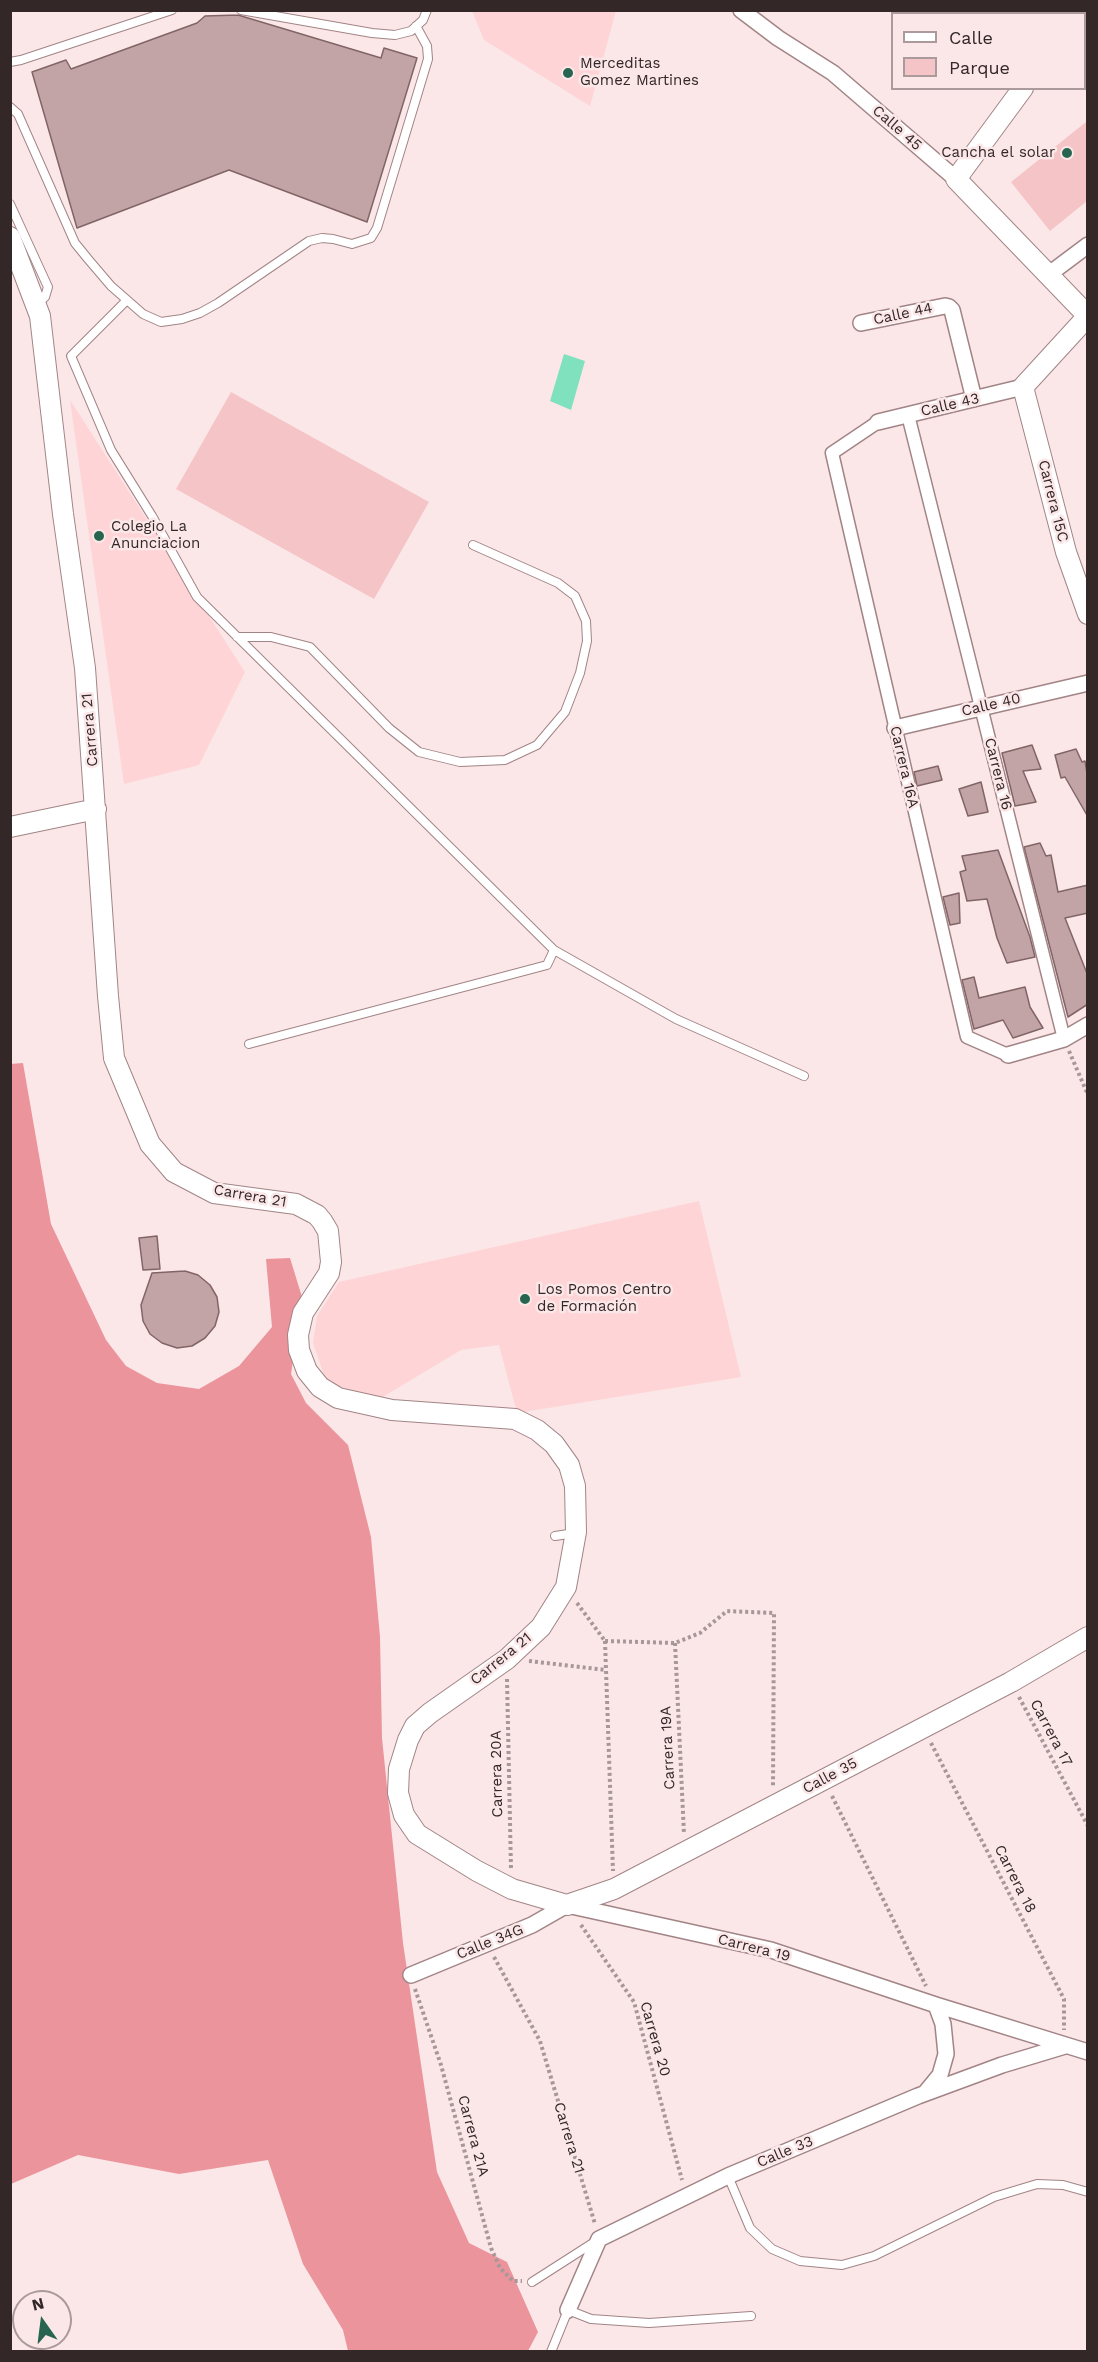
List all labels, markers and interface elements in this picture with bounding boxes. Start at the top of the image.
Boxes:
legend [891,12,1086,90]
text: Calle [949,27,993,48]
place label: Merceditas Gomez Martines [580,55,699,90]
text: Parque [949,57,1010,78]
marker: Merceditas Gomez Martines [561,66,575,80]
street label: Calle 45 [869,102,925,154]
place label: Cancha el solar [941,144,1055,162]
marker: Cancha el solar [1060,146,1074,160]
street label: Calle 44 [872,299,934,329]
street label: Calle 43 [919,390,981,420]
street label: Carrera 15C [1034,458,1072,544]
place label: Colegio La Anunciacion [111,518,200,553]
marker: Colegio La Anunciacion [92,529,106,543]
street label: Calle 40 [960,689,1022,721]
street label: Carrera 21 [78,693,102,767]
street label: Carrera 16A [886,724,922,810]
street label: Carrera 16 [980,736,1016,812]
street label: Carrera 21 [212,1181,288,1211]
place label: Los Pomos Centro de Formación [537,1281,671,1316]
marker: Los Pomos Centro de Formación [518,1292,532,1306]
street label: Carrera 21 [467,1629,535,1689]
street label: Carrera 17 [1026,1696,1076,1770]
street label: Carrera 19A [657,1706,679,1790]
street label: Carrera 20A [487,1730,507,1818]
street label: Calle 35 [800,1754,860,1798]
street label: Carrera 18 [990,1842,1040,1916]
street label: Calle 34G [454,1920,526,1964]
street label: Carrera 19 [716,1930,792,1966]
street label: Carrera 20 [636,1999,674,2079]
street label: Carrera 21A [454,2093,492,2179]
street label: Carrera 21 [550,2100,588,2176]
street label: Calle 33 [754,2132,816,2172]
north arrow [12,2290,72,2350]
text: N [30,2293,46,2315]

